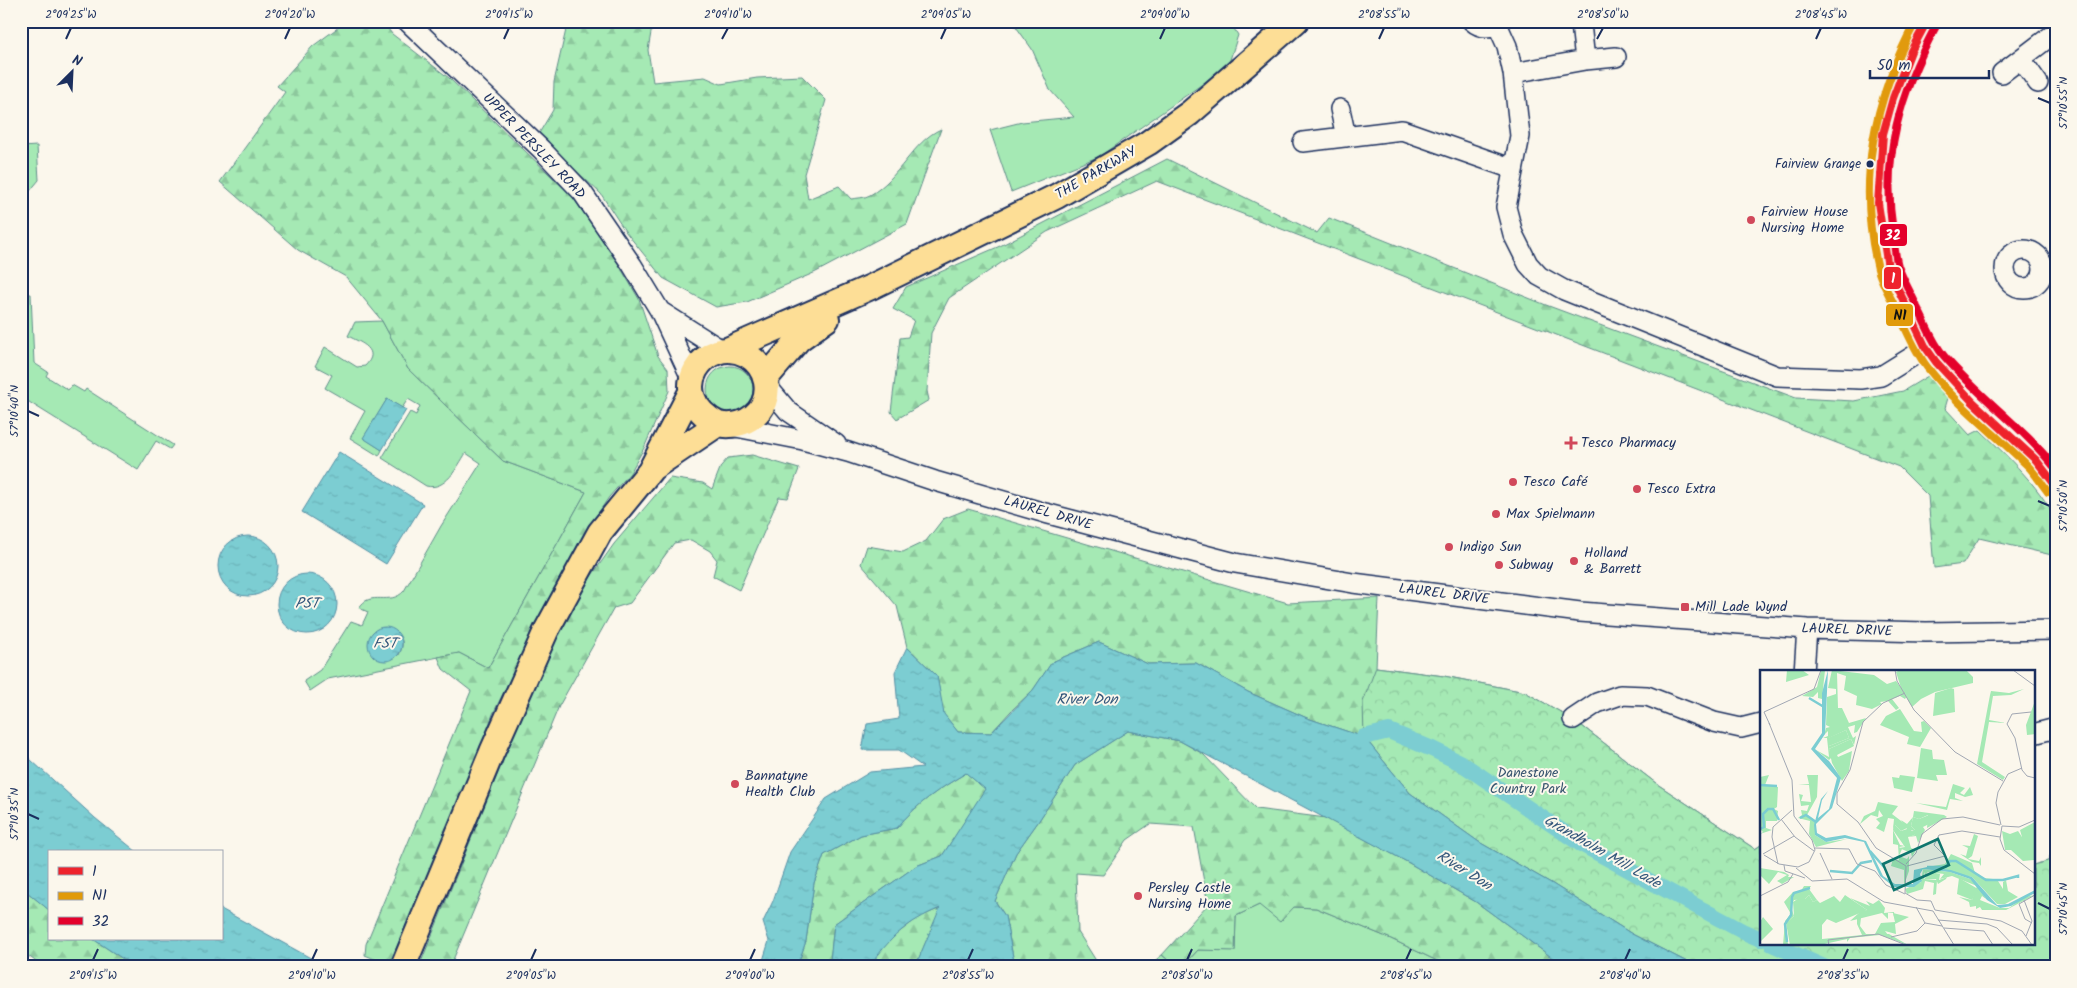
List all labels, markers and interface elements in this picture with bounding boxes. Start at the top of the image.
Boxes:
text: 2°09'25"W [45,5,97,24]
text: 2°09'20"W [265,5,315,24]
text: 2°09'15"W [485,5,533,24]
text: 2°09'10"W [704,5,752,24]
text: 2°09'05"W [921,5,971,24]
text: 2°09'00"W [1140,5,1190,24]
text: 2°08'55"W [1358,5,1410,24]
text: 2°08'50"W [1577,5,1629,24]
text: 2°08'45"W [1795,5,1847,24]
north arrow [48,48,98,98]
scale bar [1870,48,1988,80]
text: N [68,49,86,73]
text: 50 m [1877,54,1911,78]
text: 57°10'55"N [2054,77,2073,129]
street label: UPPER PERSLEY ROAD [477,88,591,204]
street label: THE PARKWAY [1051,140,1142,205]
place label: Fairview Grange [1775,154,1861,175]
marker: Fairview Grange [1865,159,1875,169]
place label: Fairview House Nursing Home [1761,201,1849,239]
marker: Fairview House Nursing Home [1745,214,1757,226]
line badge: 32 [1879,223,1908,247]
text: 32 [1884,225,1901,247]
line badge: 1 [1883,266,1902,290]
text: 1 [1891,268,1896,290]
line badge: N1 [1885,303,1914,327]
text: N1 [1893,305,1907,327]
text: 57°10'40"N [5,385,24,437]
place label: Tesco Pharmacy [1581,432,1676,454]
marker: Tesco Pharmacy [1565,437,1577,449]
place label: Tesco Café [1523,471,1588,493]
marker: Tesco Café [1507,476,1519,488]
place label: Tesco Extra [1647,478,1716,500]
text: 57°10'50"N [2054,480,2073,532]
marker: Tesco Extra [1631,483,1643,495]
street label: LAUREL DRIVE [1001,490,1096,536]
place label: Max Spielmann [1506,503,1595,525]
marker: Max Spielmann [1490,508,1502,520]
place label: Indigo Sun [1459,536,1521,558]
marker: Indigo Sun [1443,541,1455,553]
place label: Holland & Barrett [1584,542,1642,580]
place label: Subway [1509,554,1554,576]
marker: Holland & Barrett [1568,555,1580,567]
marker: Subway [1493,559,1505,571]
street label: LAUREL DRIVE [1397,578,1491,611]
water label: PST [295,592,323,616]
place label: Mill Lade Wynd [1695,596,1788,618]
marker: Mill Lade Wynd [1679,601,1691,613]
street label: LAUREL DRIVE [1801,617,1894,643]
water label: FST [373,632,401,656]
inset map [1760,670,2034,946]
water label: River Don [1057,688,1118,712]
park label: Danestone Country Park [1490,762,1567,800]
place label: Bannatyne Health Club [745,765,816,803]
marker: Bannatyne Health Club [729,778,741,790]
text: 57°10'35"N [5,788,24,840]
water label: Grandholm Mill Lade [1539,809,1666,896]
water label: River Don [1432,845,1497,898]
legend [48,850,222,940]
text: 1 [92,860,97,884]
place label: Persley Castle Nursing Home [1148,877,1232,915]
text: 57°10'45"N [2054,883,2073,935]
text: N1 [92,884,107,908]
marker: Persley Castle Nursing Home [1132,890,1144,902]
text: 32 [92,910,109,934]
text: 2°09'15"W [69,966,117,985]
text: 2°09'10"W [288,966,336,985]
text: 2°09'05"W [506,966,556,985]
text: 2°09'00"W [725,966,775,985]
text: 2°08'55"W [942,966,994,985]
text: 2°08'50"W [1161,966,1213,985]
text: 2°08'45"W [1380,966,1432,985]
text: 2°08'40"W [1599,966,1651,985]
text: 2°08'35"W [1817,966,1869,985]

